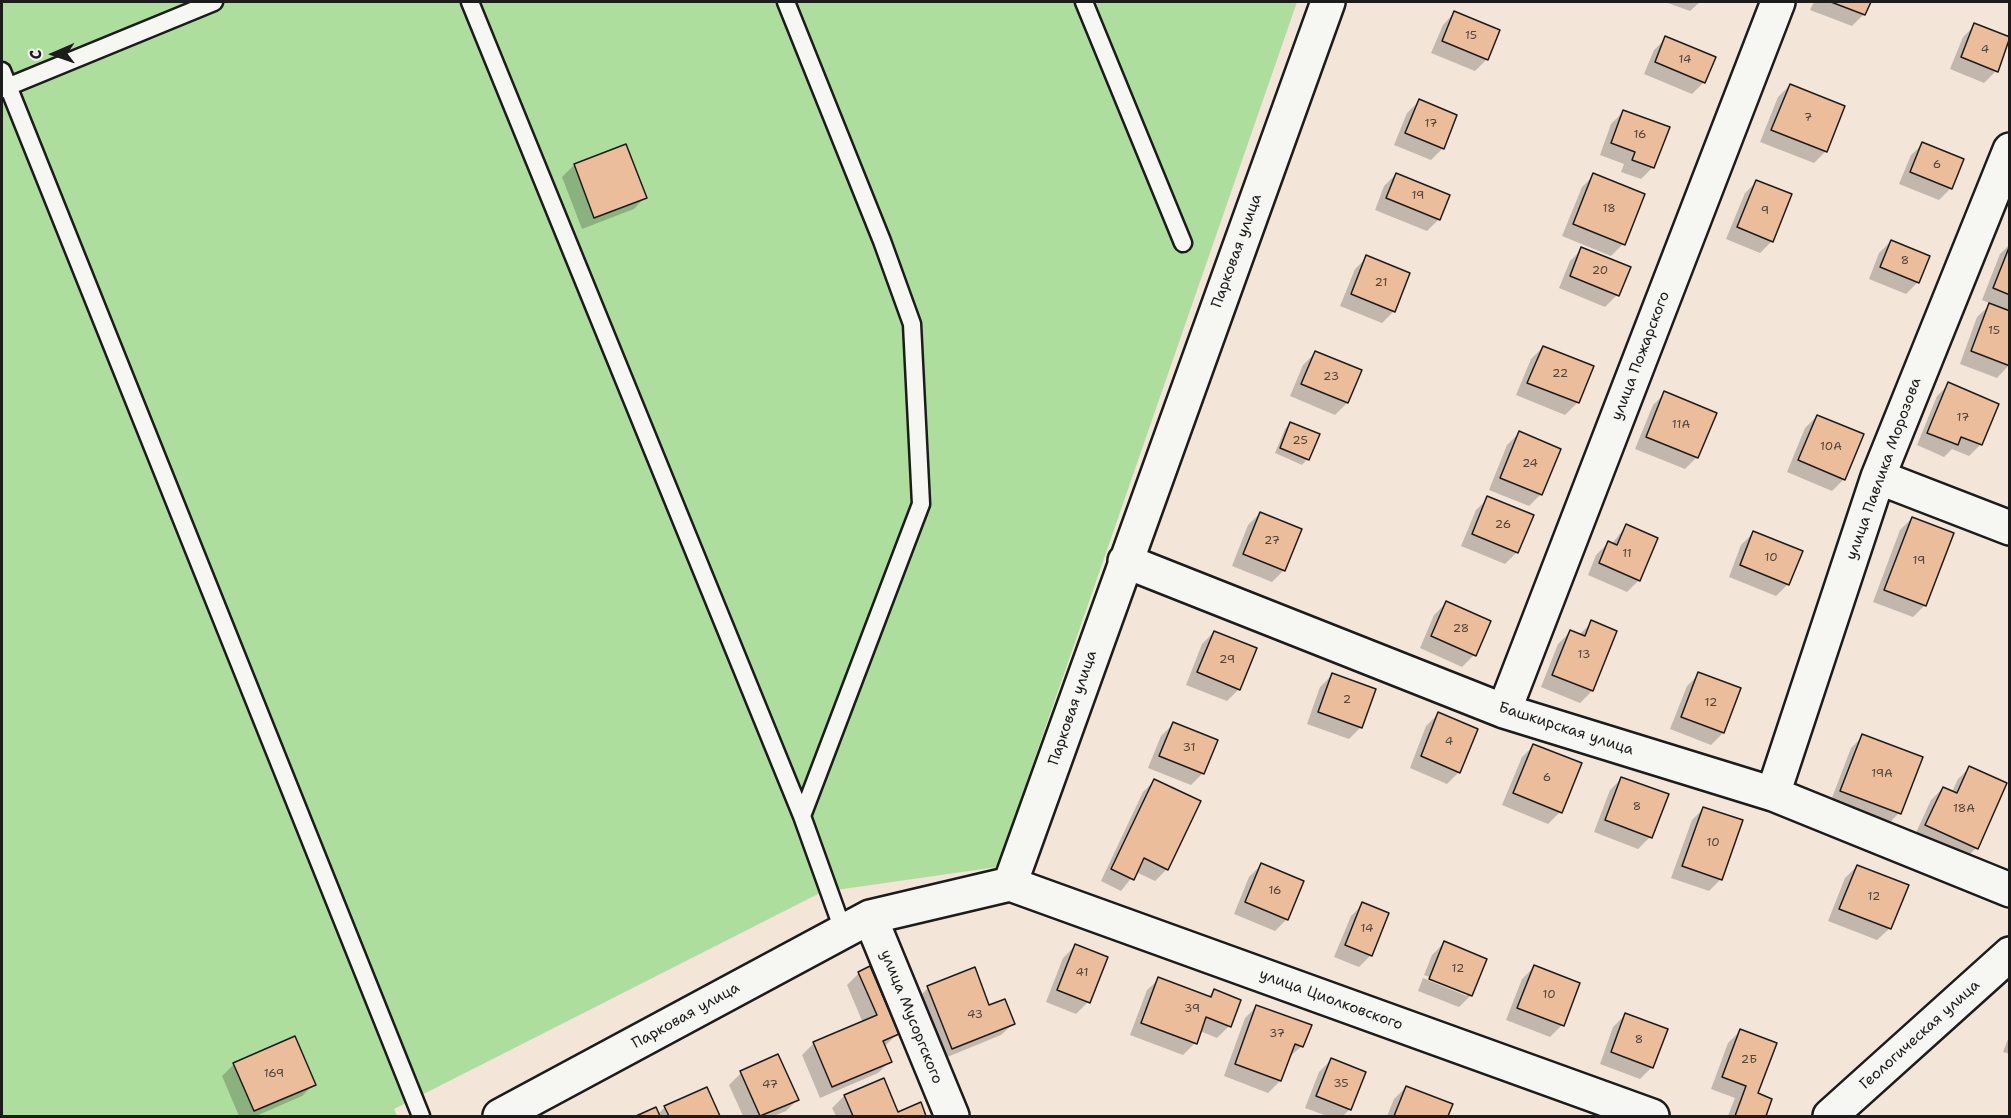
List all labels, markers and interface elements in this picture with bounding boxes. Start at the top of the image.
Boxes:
north arrow [24,24,84,84]
house number: 15 [1465,29,1477,43]
house number: 4 [1981,43,1989,57]
text: С [25,49,46,60]
house number: 14 [1679,53,1691,67]
house number: 7 [1804,111,1812,125]
house number: 17 [1425,117,1437,131]
house number: 16 [1633,128,1647,142]
house number: 6 [1933,158,1941,172]
house number: 19 [1412,189,1424,203]
street label: Парковая улица [1208,191,1266,311]
house number: 18 [1602,202,1616,216]
house number: 9 [1761,204,1769,218]
house number: 8 [1901,254,1909,268]
house number: 20 [1592,264,1608,278]
house number: 21 [1375,276,1387,290]
street label: улица Пожарского [1608,289,1674,423]
house number: 15 [1988,324,2000,338]
house number: 22 [1552,367,1568,381]
house number: 23 [1323,370,1339,384]
street label: улица Павлика Морозова [1843,375,1925,563]
house number: 17 [1957,411,1969,425]
house number: 11А [1672,418,1690,432]
house number: 25 [1292,434,1308,448]
house number: 10А [1820,440,1842,454]
house number: 24 [1522,457,1538,471]
house number: 26 [1495,518,1511,532]
house number: 27 [1264,534,1280,548]
house number: 11 [1622,547,1632,561]
house number: 10 [1764,551,1778,565]
house number: 19 [1913,554,1925,568]
house number: 28 [1453,622,1469,636]
street label: Парковая улица [1045,648,1101,768]
house number: 13 [1578,648,1590,662]
house number: 29 [1219,653,1235,667]
house number: 2 [1343,693,1351,707]
house number: 12 [1705,696,1717,710]
street label: Башкирская улица [1496,699,1636,759]
house number: 4 [1445,735,1453,749]
house number: 31 [1183,741,1195,755]
house number: 19А [1871,767,1893,781]
house number: 6 [1543,771,1551,785]
house number: 8 [1633,800,1641,814]
house number: 18А [1953,802,1975,816]
house number: 10 [1706,836,1720,850]
house number: 16 [1268,884,1282,898]
house number: 12 [1868,890,1880,904]
house number: 14 [1361,922,1373,936]
street label: улица Мусоргского [876,947,946,1087]
house number: 12 [1452,962,1464,976]
house number: 41 [1076,966,1088,980]
street label: улица Циолковского [1257,966,1405,1034]
street label: Геологическая улица [1856,976,1984,1094]
street label: Парковая улица [629,979,743,1053]
house number: 10 [1542,988,1556,1002]
house number: 39 [1184,1002,1200,1016]
house number: 43 [967,1008,983,1022]
house number: 37 [1269,1027,1285,1041]
house number: 8 [1635,1033,1643,1047]
house number: 2Б [1741,1053,1757,1067]
house number: 169 [264,1067,284,1081]
house number: 35 [1333,1077,1349,1091]
house number: 47 [762,1078,778,1092]

